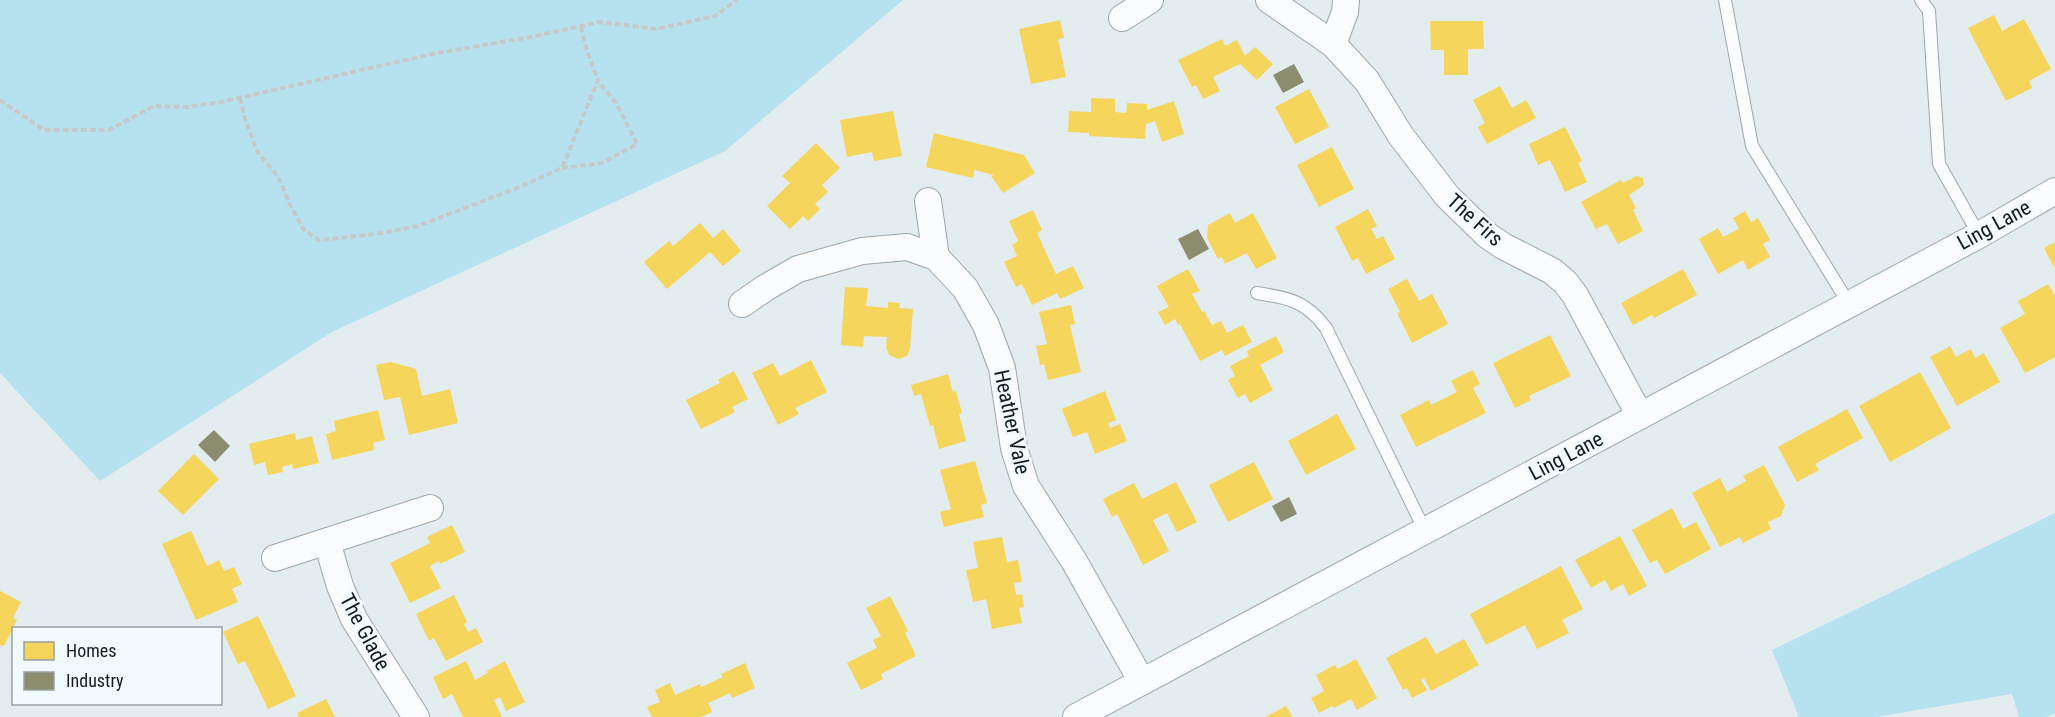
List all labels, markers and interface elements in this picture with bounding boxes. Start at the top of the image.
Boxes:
street label: The Firs [1442,189,1508,251]
street label: Ling Lane [1953,195,2035,255]
street label: Heather Vale [989,367,1035,477]
street label: Ling Lane [1525,427,1607,485]
street label: The Glade [335,590,395,675]
legend [12,627,222,705]
text: Homes [66,640,116,661]
text: Industry [66,670,124,691]

